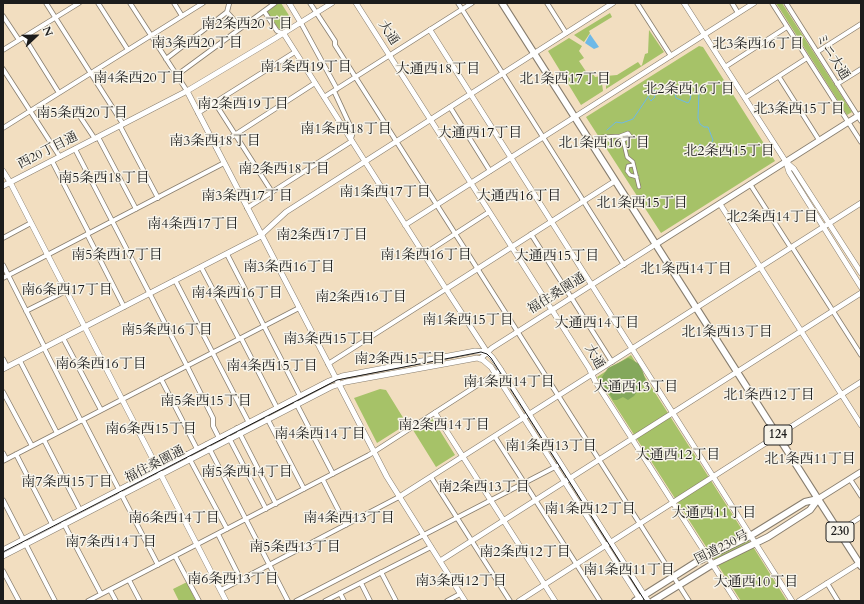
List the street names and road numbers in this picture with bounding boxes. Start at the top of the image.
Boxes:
street label: 大通 [374,18,402,48]
street label: ミニ大通 [812,31,852,83]
street label: 西20丁目通 [15,129,81,173]
street label: 福住桑園通 [525,270,589,318]
street label: 大通 [581,342,607,372]
road number: 124 [764,425,792,445]
street label: 福住桑園通 [123,443,187,487]
road number: 230 [826,522,854,542]
street label: 国道230号 [692,528,752,568]

